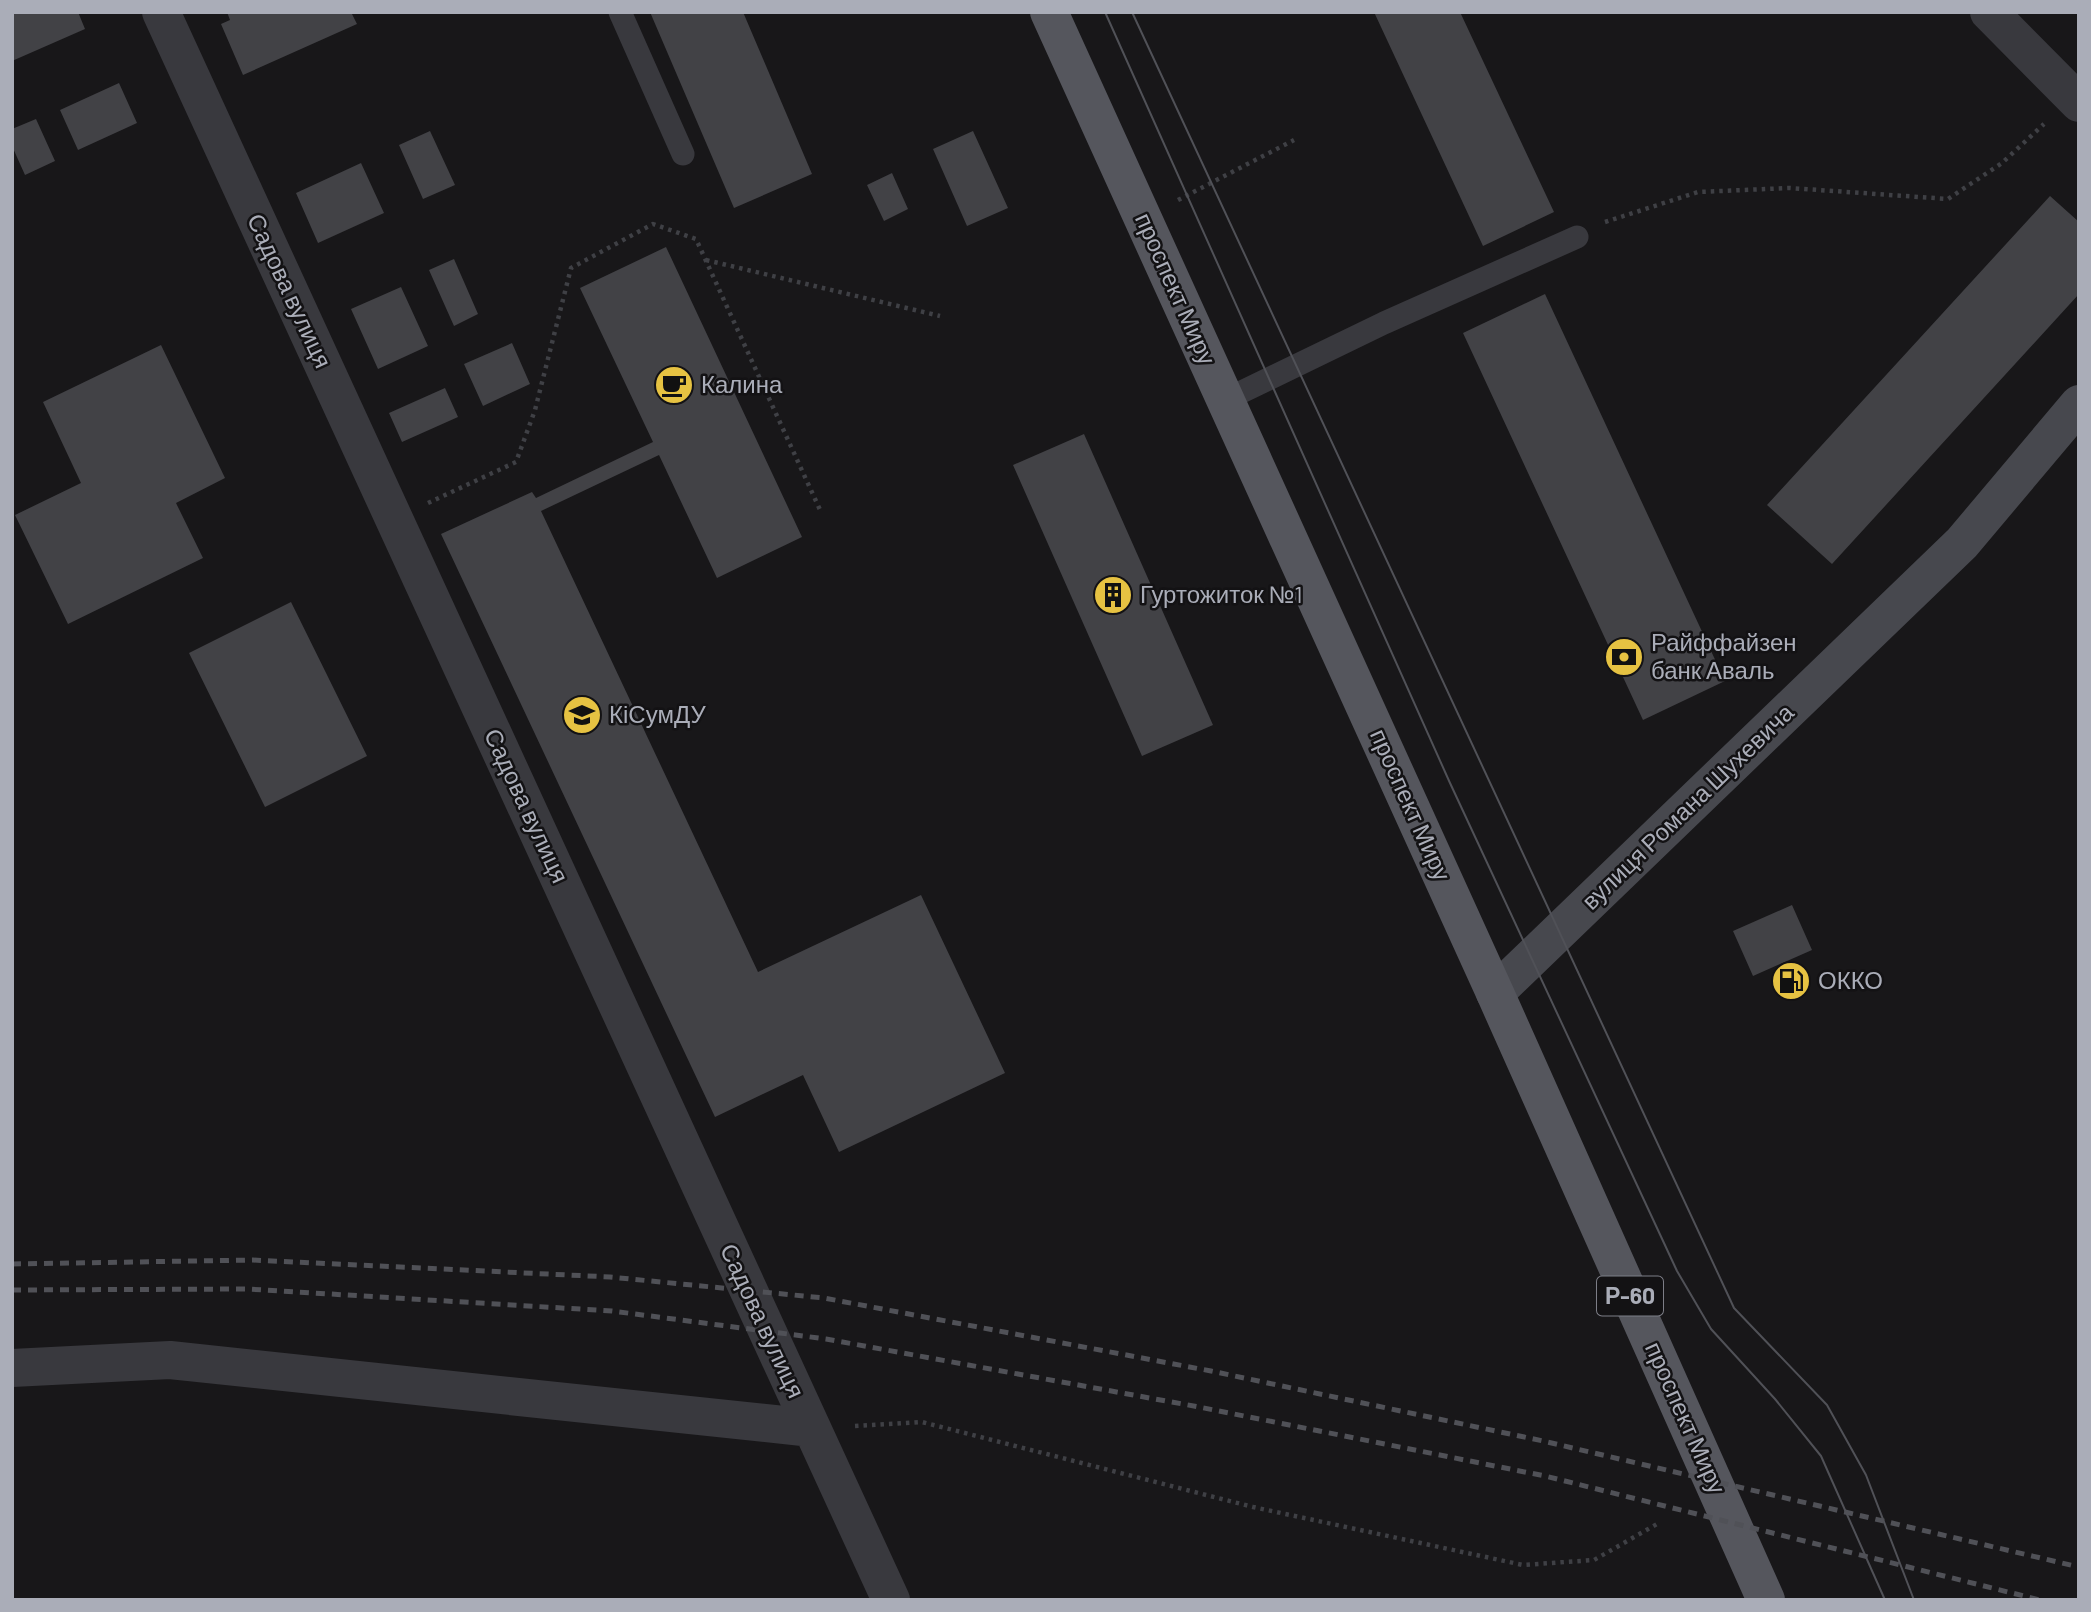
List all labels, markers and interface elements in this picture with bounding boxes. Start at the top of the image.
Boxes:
street label: проспект Миру [1130,208,1223,369]
street label: Садова вулиця [242,209,339,372]
cafe icon: Калина [653,364,695,406]
place label: Калина [701,369,783,398]
building icon: Гуртожиток №1 [1092,574,1134,616]
place label: Гуртожиток №1 [1140,579,1303,608]
place label: Райффайзен банк Аваль [1651,627,1797,684]
bank icon: Райффайзен банк Аваль [1603,636,1645,678]
school or university icon: КіСумДУ [561,694,603,736]
street label: вулиця Романа Шухевича [1575,697,1799,915]
place label: КіСумДУ [609,699,706,728]
street label: Садова вулиця [479,724,576,887]
street label: проспект Миру [1365,724,1458,885]
fuel station icon: ОККО [1770,960,1812,1002]
place label: ОККО [1818,965,1883,994]
street label: Садова вулиця [715,1239,812,1402]
road number: Р-60 [1597,1276,1663,1316]
street label: проспект Миру [1640,1337,1733,1498]

